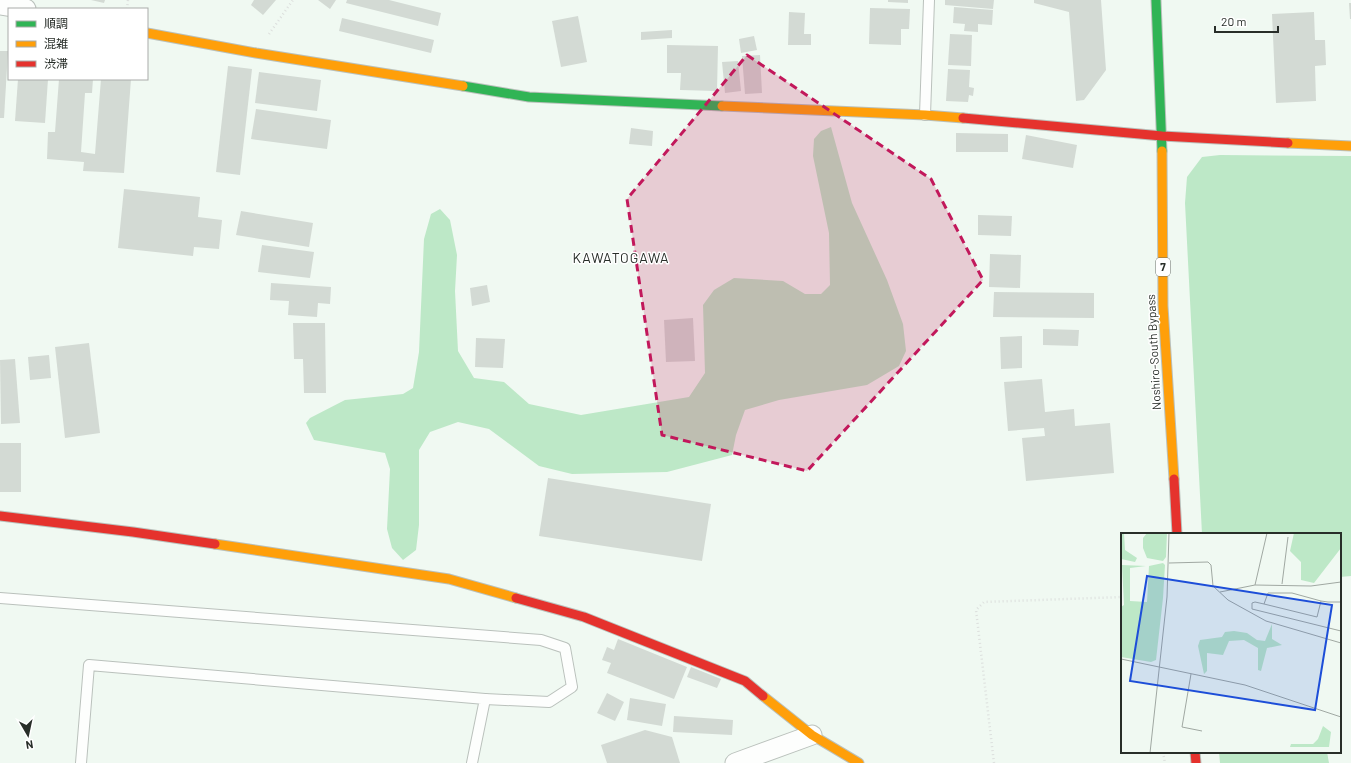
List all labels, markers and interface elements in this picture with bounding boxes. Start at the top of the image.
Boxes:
legend [8,8,148,80]
scale bar [1215,8,1278,34]
text: 20 m [1221,14,1247,28]
text: 順調 [44,16,68,30]
text: 混雑 [44,36,68,50]
text: 渋滞 [44,56,68,70]
district label: KAWATOGAWA [572,249,670,266]
road number: 7 [1156,258,1170,276]
street label: Noshiro-South Bypass [1143,294,1163,410]
inset map [1121,533,1341,753]
north arrow [8,715,48,755]
text: N [25,738,34,752]

